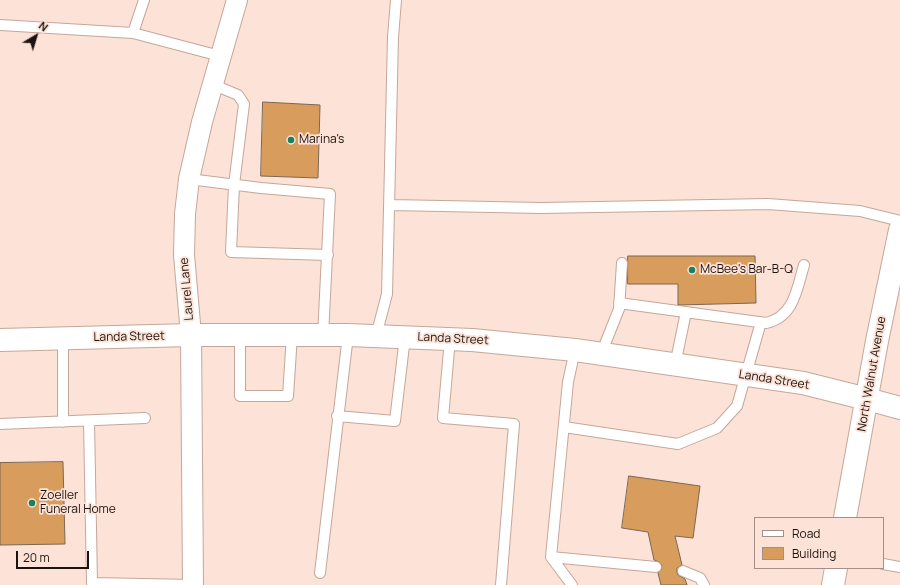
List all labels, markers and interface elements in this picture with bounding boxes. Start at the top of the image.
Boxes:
north arrow [16,16,56,56]
text: N [36,18,51,34]
place label: Marina's [299,133,344,147]
marker: Marina's [286,135,296,145]
street label: Laurel Lane [177,257,197,321]
place label: McBee's Bar-B-Q [700,263,793,277]
marker: McBee's Bar-B-Q [687,265,697,275]
street label: North Walnut Avenue [855,315,889,433]
street label: Landa Street [93,329,165,345]
street label: Landa Street [417,330,489,348]
street label: Landa Street [738,367,810,393]
place label: Zoeller Funeral Home [40,489,116,517]
marker: Zoeller Funeral Home [27,498,37,508]
legend [754,517,884,569]
text: Road [792,525,820,542]
scale bar [18,543,91,569]
text: Building [792,545,836,562]
text: 20 m [23,549,50,566]

